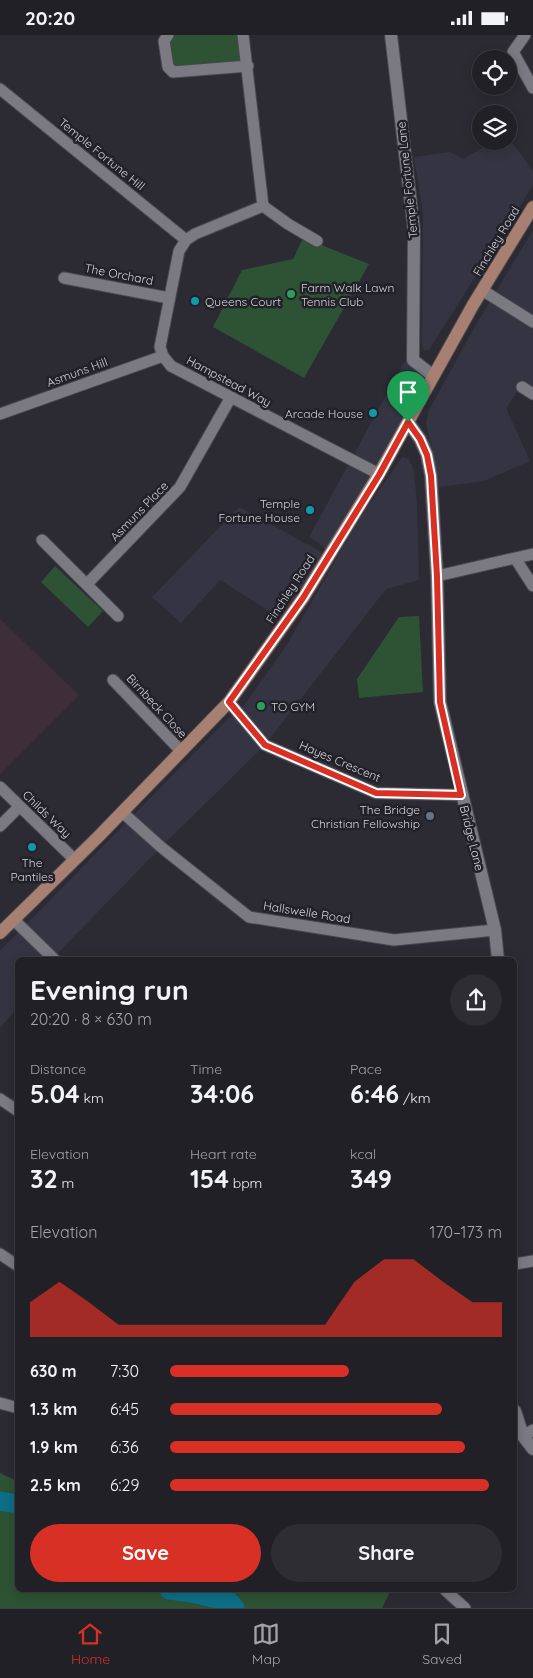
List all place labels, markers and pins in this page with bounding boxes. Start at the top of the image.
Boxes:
place label: Farm Walk Lawn Tennis Club [301,280,394,309]
marker: Farm Walk Lawn Tennis Club [285,288,297,300]
place label: Queens Court [205,294,281,309]
marker: Queens Court [189,295,201,307]
pin [387,371,429,422]
place label: Arcade House [285,406,363,421]
marker: Arcade House [367,407,379,419]
place label: Temple Fortune House [219,496,300,525]
marker: Temple Fortune House [304,504,316,516]
place label: TO GYM [271,699,315,714]
marker: TO GYM [255,700,267,712]
place label: The Bridge Christian Fellowship [311,802,420,831]
marker: The Bridge Christian Fellowship [424,810,436,822]
marker: The Pantiles [26,841,38,853]
place label: The Pantiles [11,855,54,884]

